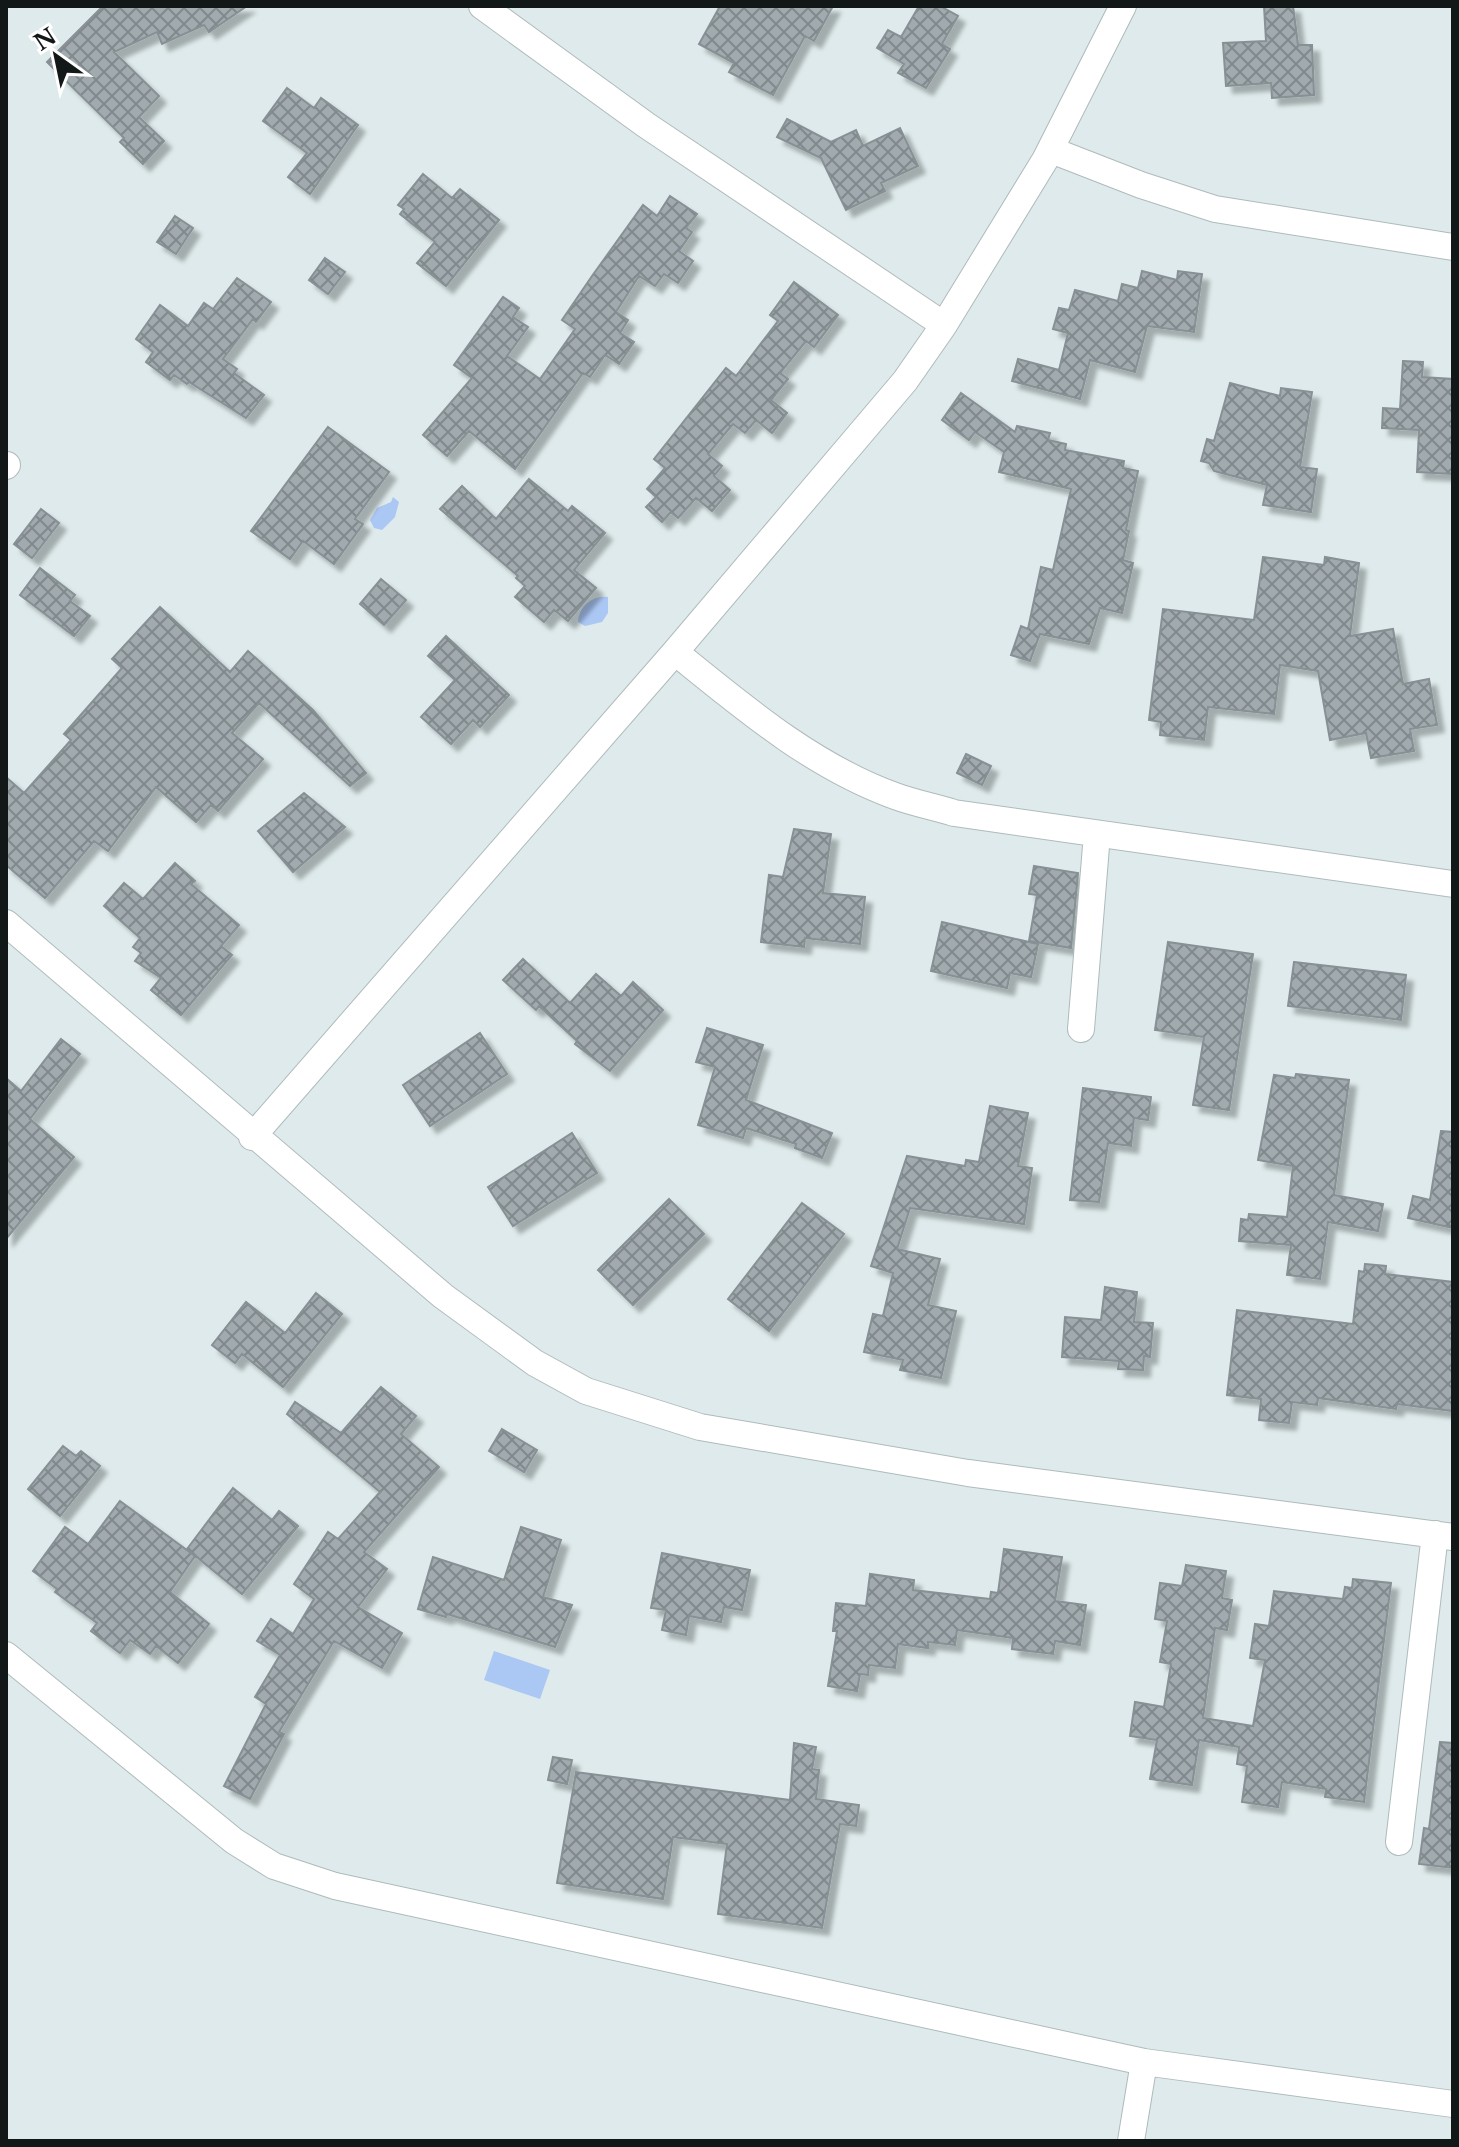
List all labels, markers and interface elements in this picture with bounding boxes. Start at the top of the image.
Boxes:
north arrow [16,16,96,96]
text: N [29,23,62,57]

